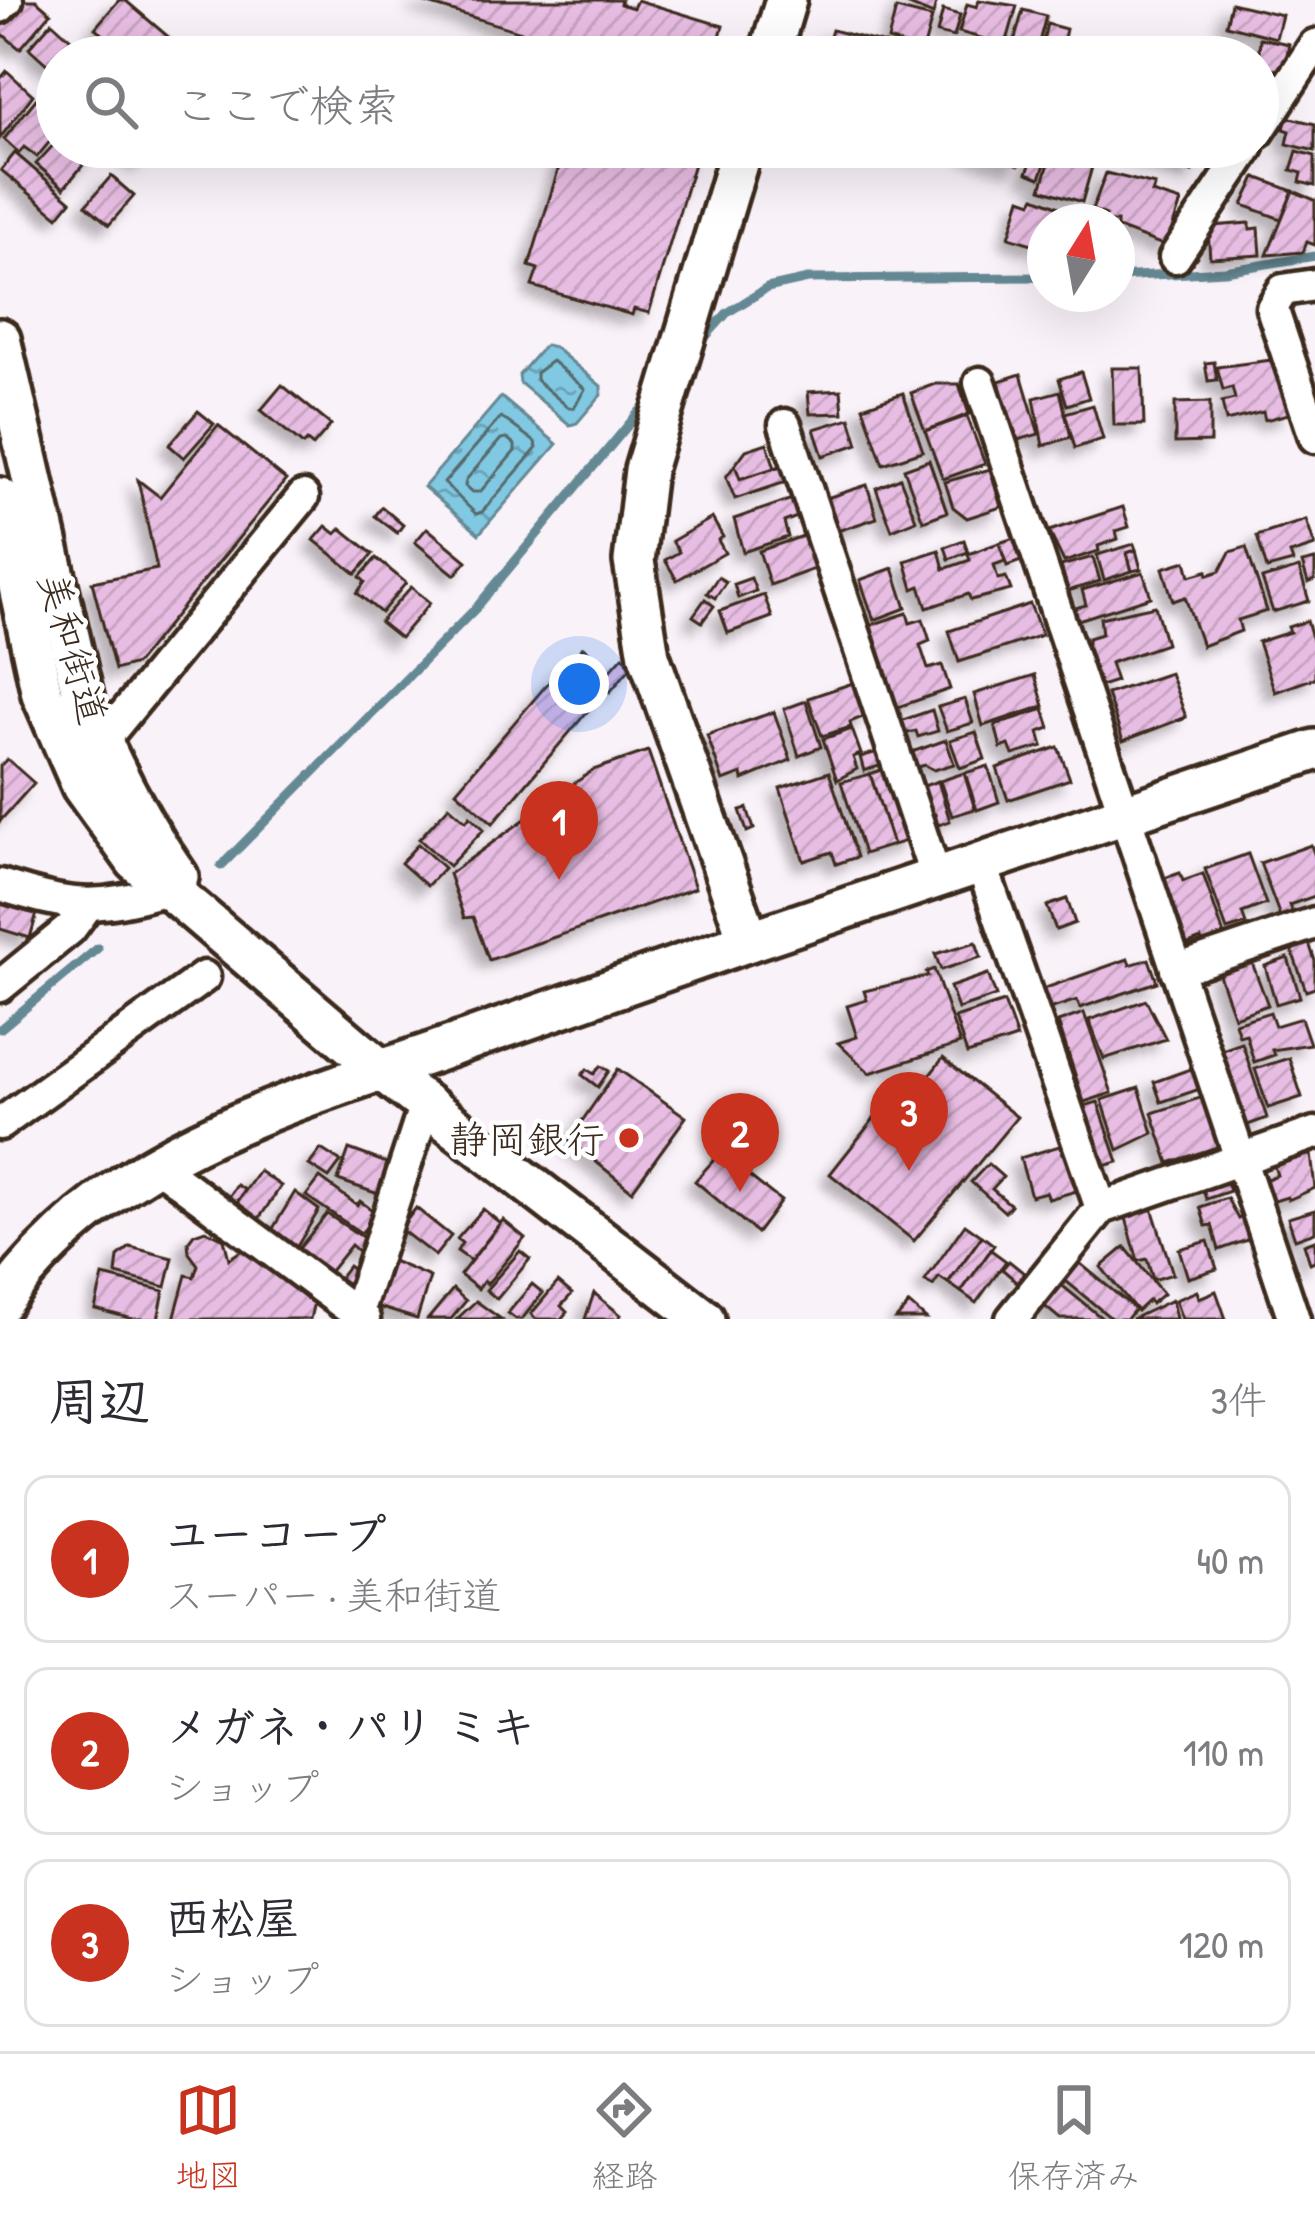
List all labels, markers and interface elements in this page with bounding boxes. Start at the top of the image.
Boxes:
search box [36,36,1279,168]
icon: search [78,69,144,135]
text: ここで検索 [174,74,399,135]
north arrow [1027,204,1135,312]
street label: 美和街道 [27,566,121,730]
your location [549,654,609,714]
pin: 1 [520,781,598,880]
pin: 3 [870,1072,948,1171]
pin: 2 [701,1093,779,1192]
place label: 静岡銀行 [449,1112,605,1165]
marker: 静岡銀行 [616,1125,642,1151]
text: 周辺 [48,1366,150,1435]
text: 3件 [1211,1373,1267,1426]
text: ユーコープ [165,1503,386,1564]
text: 1 [83,1533,97,1586]
text: 40 m [1196,1533,1264,1586]
text: スーパー · 美和街道 [165,1568,501,1621]
text: メガネ・パリ ミキ [165,1695,535,1756]
text: 2 [81,1725,99,1778]
text: 110 m [1183,1725,1264,1778]
text: ショップ [165,1760,319,1813]
text: 西松屋 [165,1887,300,1948]
text: 3 [81,1917,99,1970]
text: 120 m [1179,1917,1264,1970]
text: ショップ [165,1952,319,2005]
tab: 地図 [175,2077,241,2197]
tab: 経路 [591,2077,657,2197]
tab: 保存済み [1008,2077,1140,2197]

